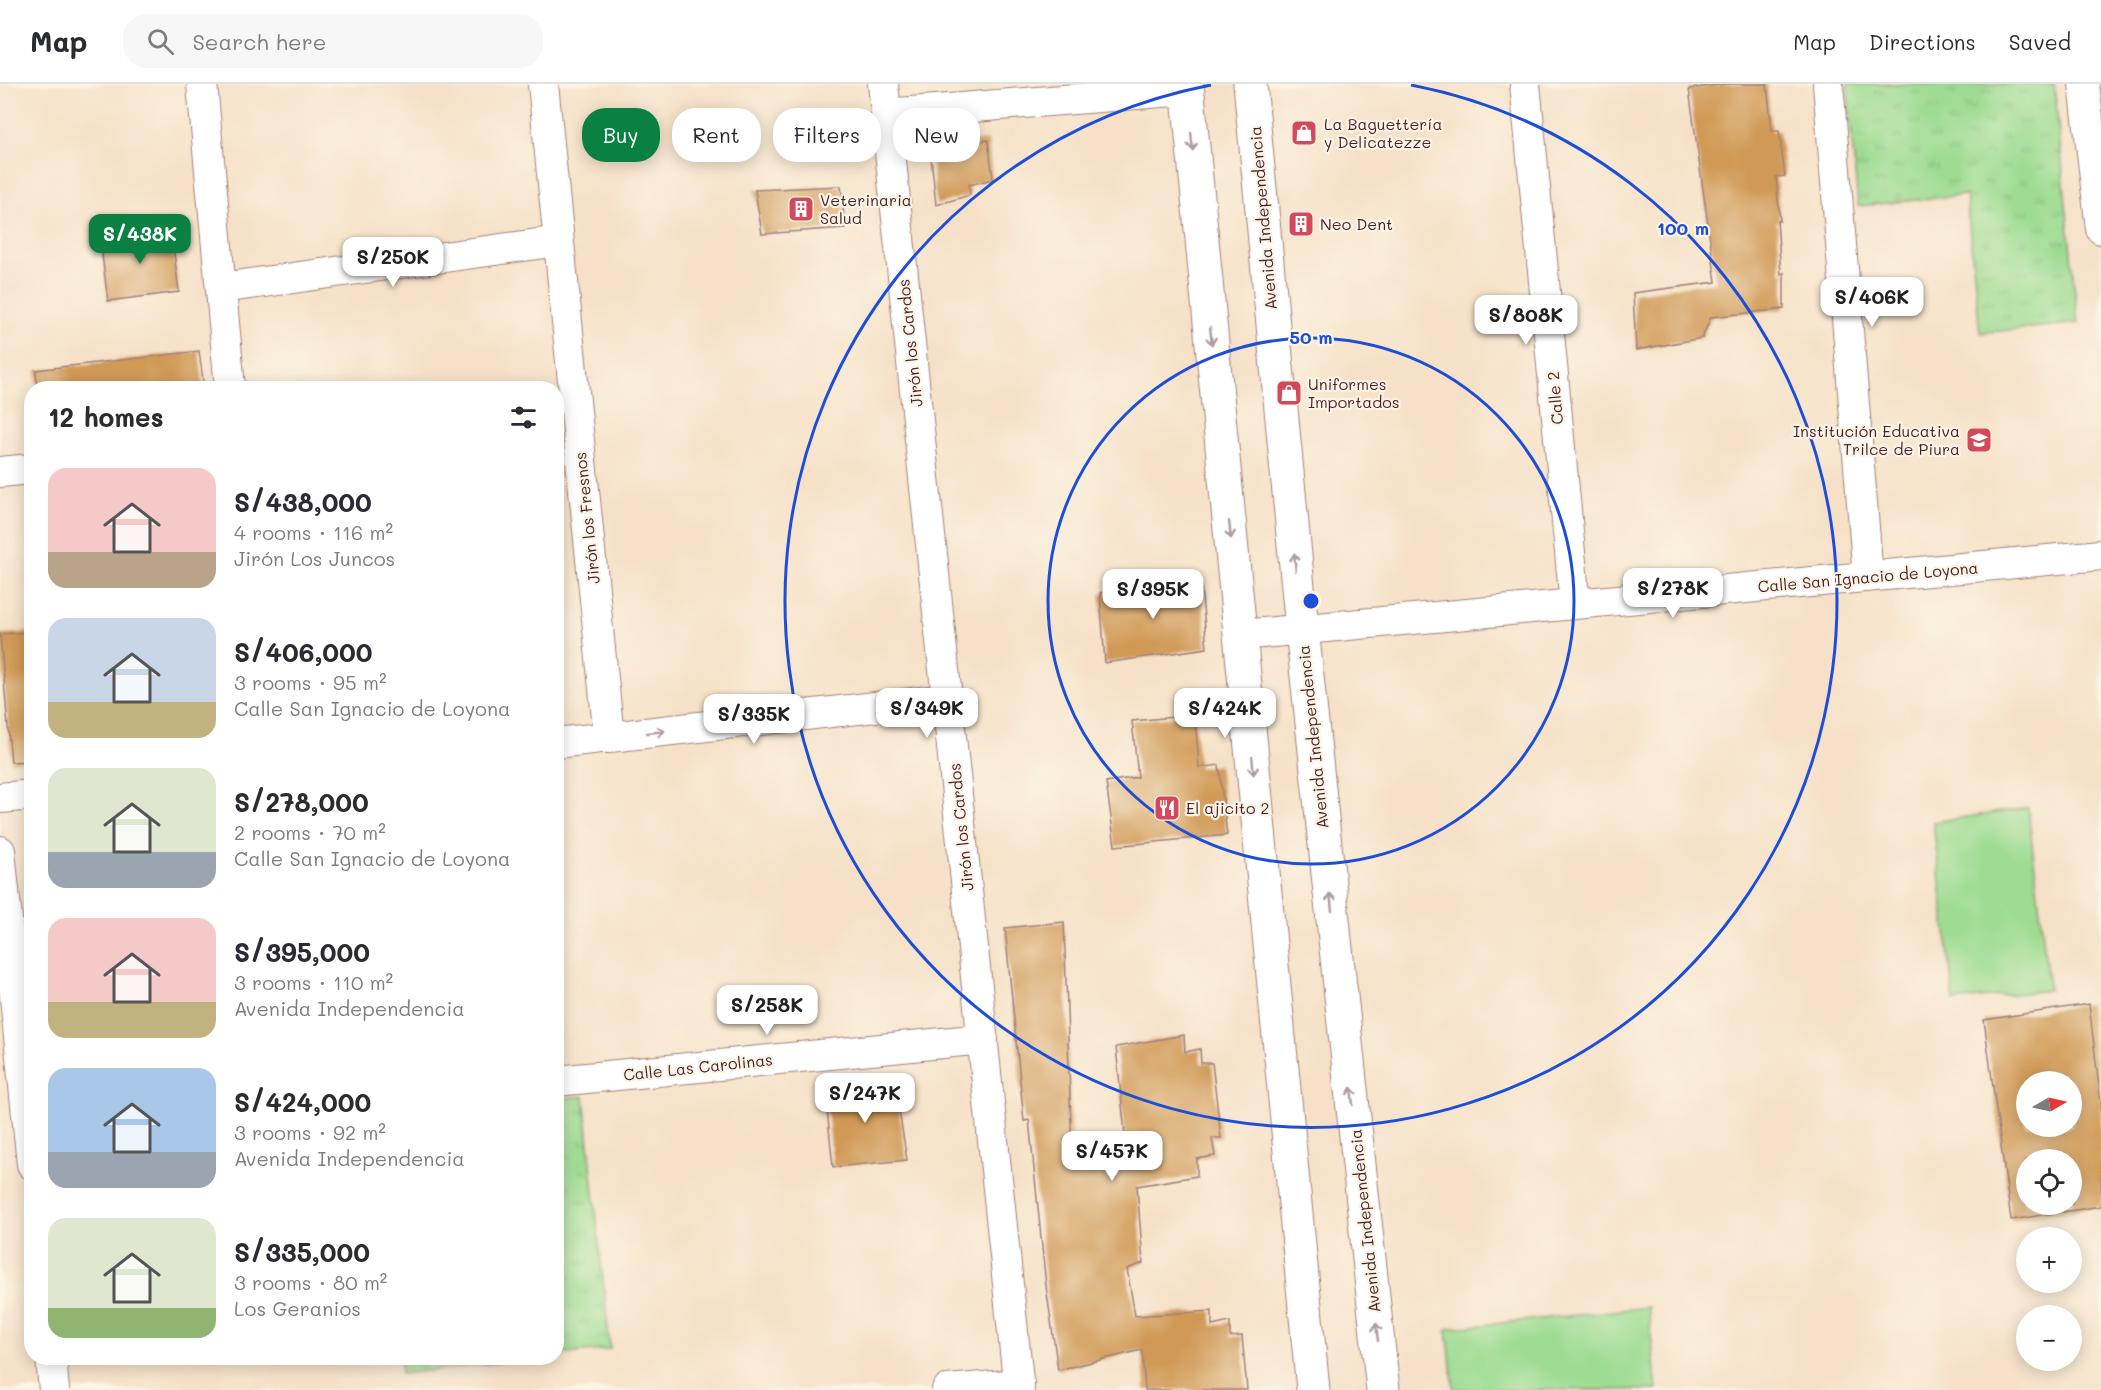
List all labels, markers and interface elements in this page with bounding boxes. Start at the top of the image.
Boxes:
search box [123,14,543,68]
text: Map [30,23,87,59]
icon: search [144,25,177,58]
text: Search here [192,27,326,56]
text: Map [1793,28,1836,55]
text: Directions [1869,28,1976,55]
text: Saved [2009,28,2071,55]
chip: Buy [582,108,660,162]
chip: Rent [672,108,761,162]
chip: Filters [773,108,881,162]
chip: New [893,108,980,162]
place label: La Baguettería y Delicatezze [1324,113,1442,152]
shop icon: La Baguettería y Delicatezze [1289,118,1319,148]
street label: Avenida Independencia [1244,125,1281,311]
one-way arrow [1187,132,1198,152]
place label: Veterinaria Salud [820,189,912,228]
building icon: Veterinaria Salud [786,194,816,224]
building icon: Neo Dent [1286,209,1316,239]
place label: Neo Dent [1320,213,1393,234]
pin: S/438K [91,214,189,265]
text: 100 m [1657,216,1709,240]
text: S/438K [103,220,177,246]
pin: S/250K [344,237,442,288]
text: S/250K [356,243,430,269]
pin: S/406K [1823,277,1921,328]
street label: Jirón los Cardos [892,278,927,408]
text: S/406K [1835,283,1910,309]
pin: S/808K [1477,295,1575,346]
text: S/808K [1488,301,1564,327]
text: 50 m [1290,325,1332,349]
one-way arrow [1206,326,1217,346]
street label: Calle 2 [1542,371,1567,426]
place label: Uniformes Importados [1308,373,1400,412]
shop icon: Uniformes Importados [1274,378,1304,408]
text: 12 homes [48,400,164,434]
icon: filters [507,401,540,434]
place label: Institución Educativa Trilce de Piura [1793,420,1960,459]
school or university icon: Institución Educativa Trilce de Piura [1964,425,1994,455]
street label: Jirón los Fresnos [569,451,604,585]
text: S/438,000 [234,485,372,519]
icon: home [96,492,168,564]
text: 4 rooms · 116 m² [234,519,393,545]
one-way arrow [1225,520,1236,540]
text: Jirón Los Juncos [234,545,395,571]
one-way arrow [1289,553,1300,573]
street label: Calle San Ignacio de Loyona [1757,556,1979,597]
pin: S/278K [1624,568,1722,619]
pin: S/395K [1104,569,1202,620]
text: S/278K [1637,574,1709,600]
text: S/395K [1116,575,1190,601]
centre of rings [1301,591,1321,611]
text: S/406,000 [234,635,373,669]
icon: home [96,642,168,714]
street label: Avenida Independencia [1292,644,1333,830]
text: 3 rooms · 95 m² [234,669,386,695]
pin: S/349K [878,688,976,739]
pin: S/424K [1176,688,1274,739]
pin: S/335K [705,694,803,745]
text: S/349K [890,694,964,720]
text: S/424K [1188,694,1262,720]
text: Calle San Ignacio de Loyona [234,695,510,721]
text: S/335K [717,700,791,726]
one-way arrow [646,727,666,738]
one-way arrow [1248,756,1259,776]
street label: Jirón los Cardos [943,762,978,892]
text: S/278,000 [234,785,369,819]
icon: home [96,792,168,864]
restaurant icon: El ajicito 2 [1152,793,1182,823]
place label: El ajicito 2 [1186,797,1269,818]
text: 2 rooms · 70 m² [234,819,386,845]
text: Calle San Ignacio de Loyona [234,845,510,871]
one-way arrow [1325,893,1336,913]
text: S/395,000 [234,935,370,969]
icon: home [96,942,168,1014]
text: 3 rooms · 110 m² [234,969,393,995]
pin: S/258K [718,985,816,1036]
text: S/258K [731,991,803,1017]
text: Avenida Independencia [234,995,465,1021]
street label: Calle Las Carolinas [622,1048,774,1085]
north arrow [2016,1071,2082,1137]
map controls [2016,1071,2082,1371]
pin: S/247K [816,1073,914,1124]
text: S/247K [829,1079,901,1105]
text: S/424,000 [234,1085,371,1119]
one-way arrow [1346,1087,1357,1107]
icon: home [96,1092,168,1164]
text: 3 rooms · 92 m² [234,1119,386,1145]
street label: Avenida Independencia [1344,1128,1385,1314]
pin: S/457K [1063,1131,1161,1182]
text: S/457K [1076,1137,1148,1163]
text: Avenida Independencia [234,1145,465,1171]
button: locate [2016,1149,2082,1215]
button: + [2016,1227,2082,1293]
text: S/335,000 [234,1235,370,1269]
icon: home [96,1242,168,1314]
text: 3 rooms · 80 m² [234,1269,387,1295]
text: Los Geranios [234,1295,361,1321]
button: − [2016,1305,2082,1371]
one-way arrow [1371,1322,1382,1342]

